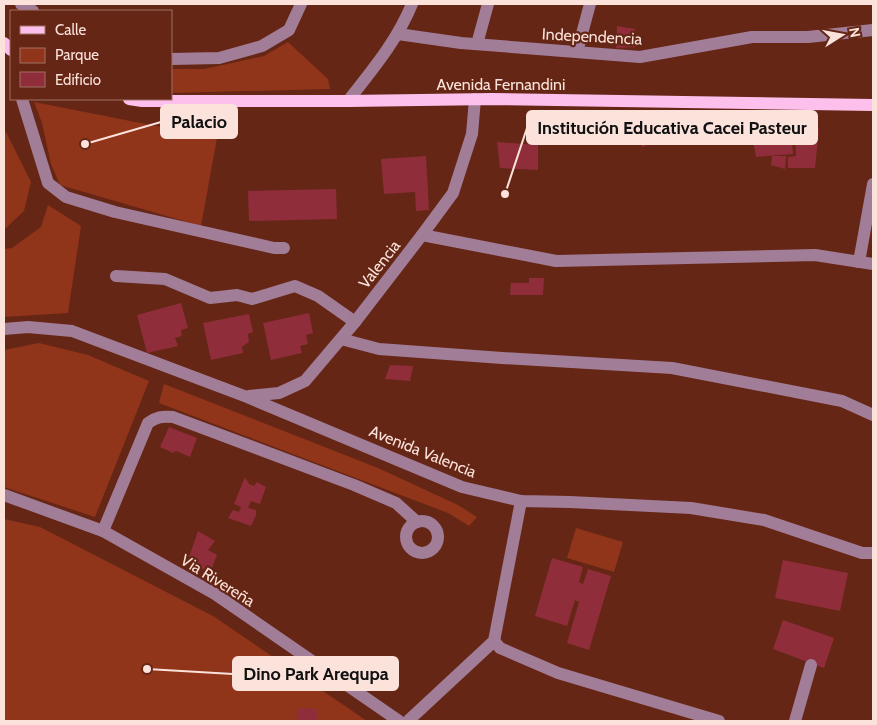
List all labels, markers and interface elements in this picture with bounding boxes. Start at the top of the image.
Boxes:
legend [10,10,172,100]
north arrow [817,10,867,60]
text: Calle [55,21,86,39]
street label: Independencia [541,24,643,49]
text: N [845,26,865,39]
text: Parque [55,46,99,64]
text: Edificio [55,71,101,89]
street label: Avenida Fernandini [437,75,565,94]
callout: Palacio [161,105,237,138]
text: Palacio [171,111,227,133]
callout: Institución Educativa Cacei Pasteur [527,111,817,144]
text: Institución Educativa Cacei Pasteur [537,117,807,139]
street label: Valencia [355,236,404,292]
street label: Avenida Valencia [367,421,479,482]
street label: Via Rivereña [177,550,259,611]
callout: Dino Park Arequpa [233,657,398,690]
text: Dino Park Arequpa [243,663,389,685]

